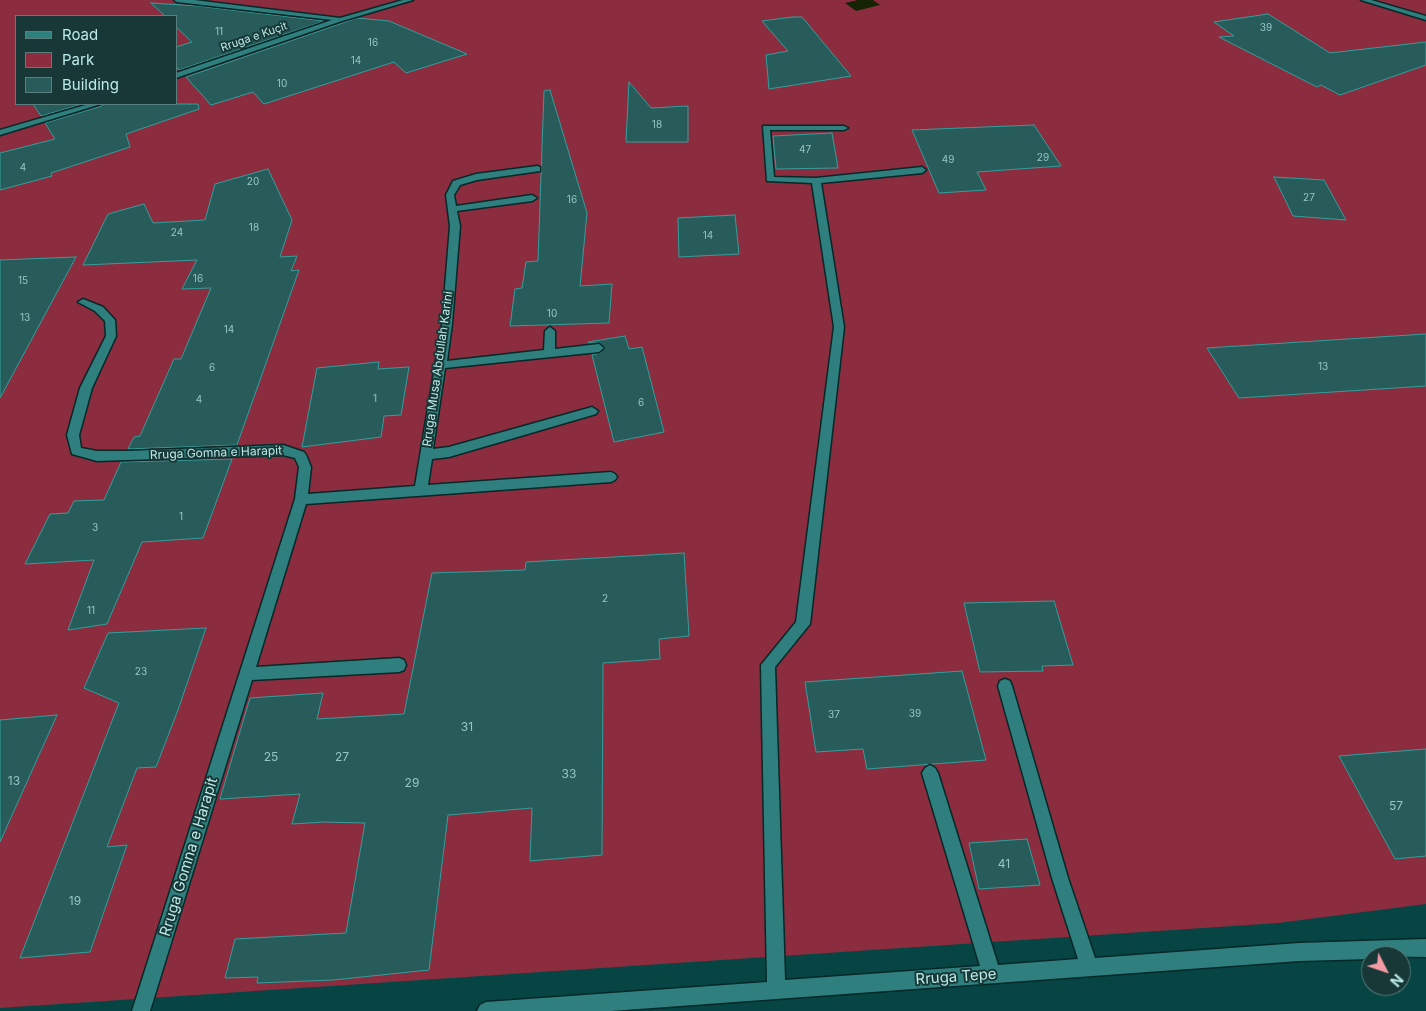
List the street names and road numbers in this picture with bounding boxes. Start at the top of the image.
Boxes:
street label: Rruga e Kuçit [219,19,289,55]
street label: Rruga Musa Abdullah Karini [420,290,456,448]
street label: Rruga Gomna e Harapit [150,443,282,463]
street label: Rruga Gomna e Harapit [156,775,222,939]
street label: Rruga Tepe [915,965,997,989]

